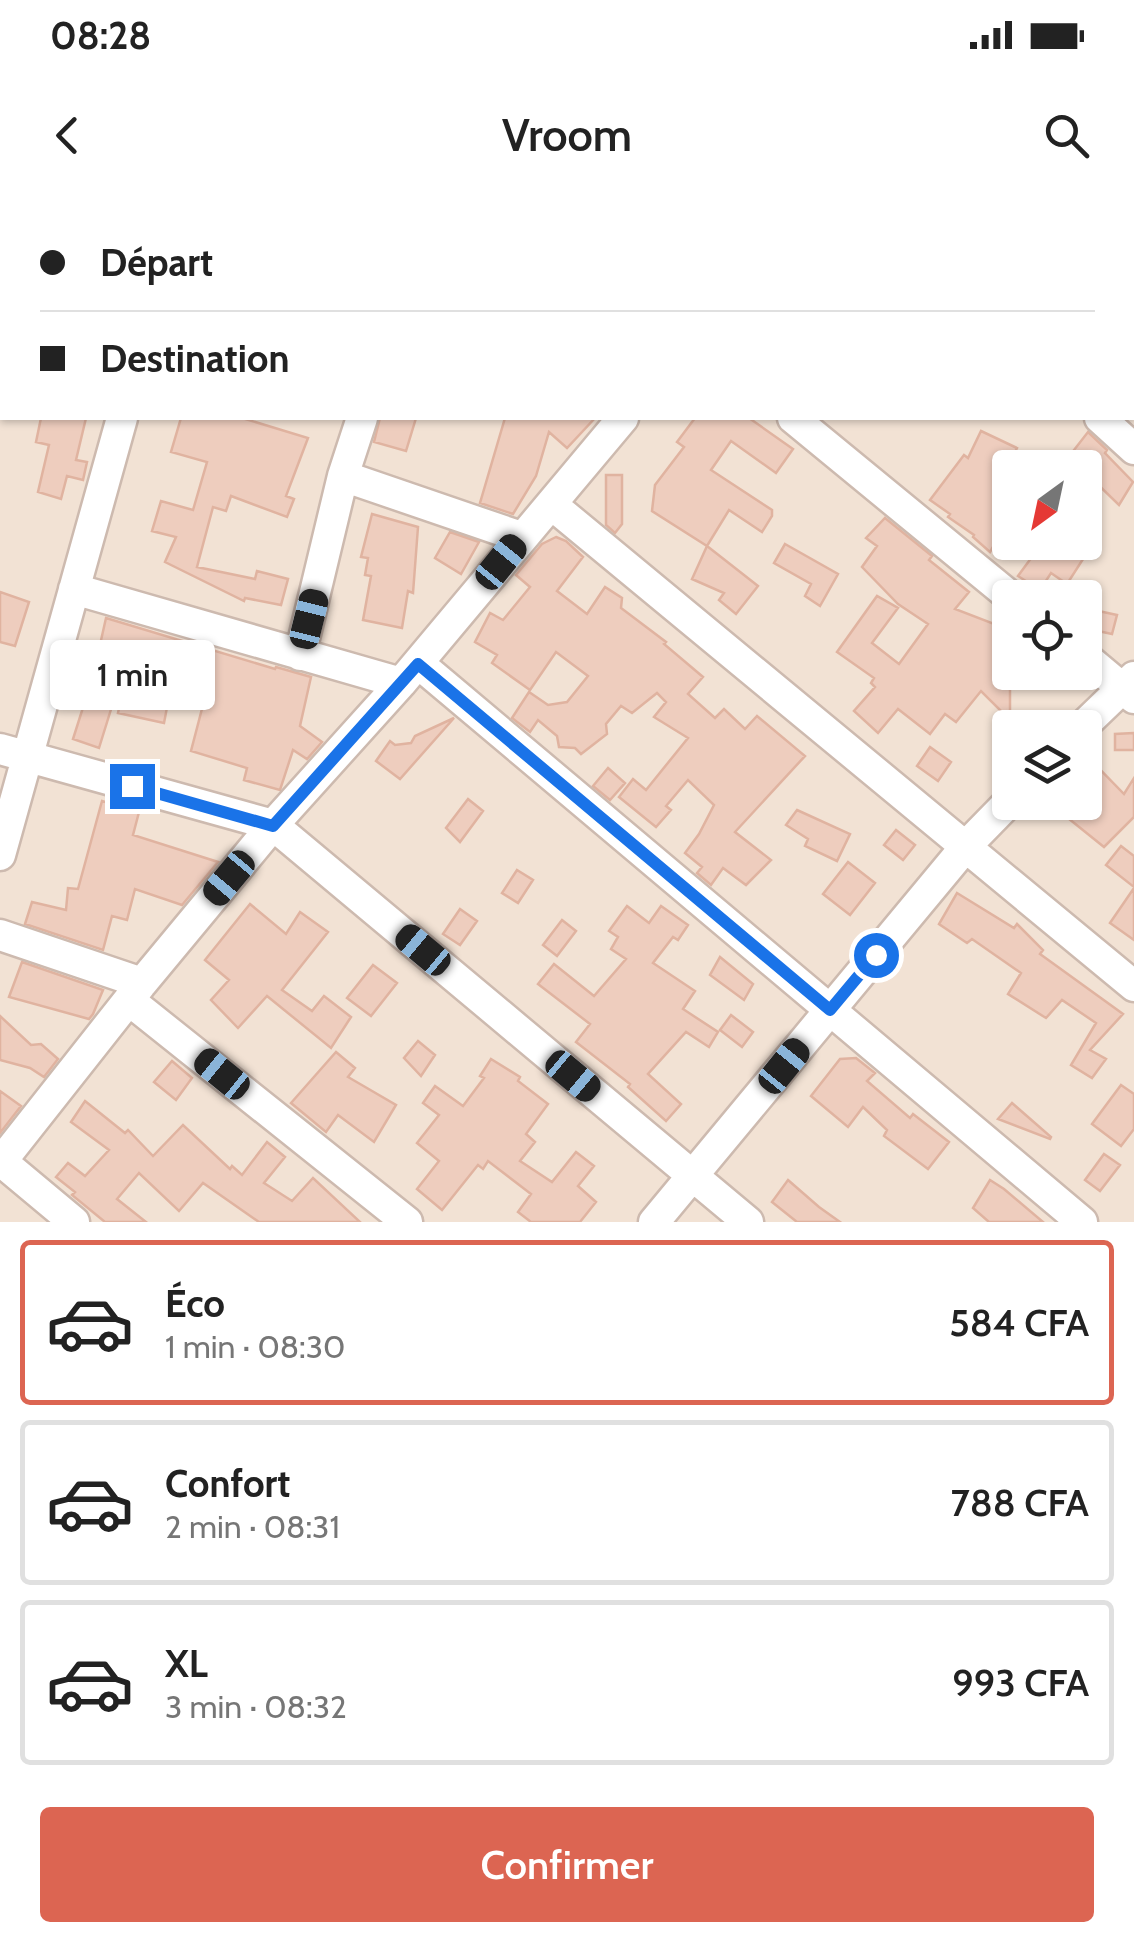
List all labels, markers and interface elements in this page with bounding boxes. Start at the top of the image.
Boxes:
text: 08:28 [50,12,151,59]
icon: back [40,108,95,163]
text: Vroom [502,108,632,162]
icon: search [1039,108,1094,163]
text: Départ [100,239,213,286]
text: Destination [100,335,289,382]
north arrow [992,450,1102,560]
map controls [992,450,1102,820]
car [470,529,532,595]
button: locate [992,580,1102,690]
car [287,586,331,652]
callout: 1 min [49,641,214,711]
text: 1 min [97,655,168,694]
button: layers [992,710,1102,820]
route end [110,764,155,809]
car [198,845,260,911]
car [390,919,456,981]
route start [854,933,899,978]
car [753,1033,815,1099]
car [189,1043,255,1105]
car [540,1045,606,1107]
icon: car [45,1278,135,1368]
text: Éco [165,1280,225,1327]
text: 584 CFA [949,1299,1089,1346]
text: 1 min · 08:30 [165,1327,345,1366]
icon: car [45,1458,135,1548]
text: Confort [165,1460,290,1507]
text: 788 CFA [950,1479,1089,1526]
text: 2 min · 08:31 [165,1507,340,1546]
icon: car [45,1638,135,1728]
text: XL [165,1640,208,1687]
text: 993 CFA [952,1659,1089,1706]
text: 3 min · 08:32 [165,1687,347,1726]
button: Confirmer [40,1807,1094,1922]

